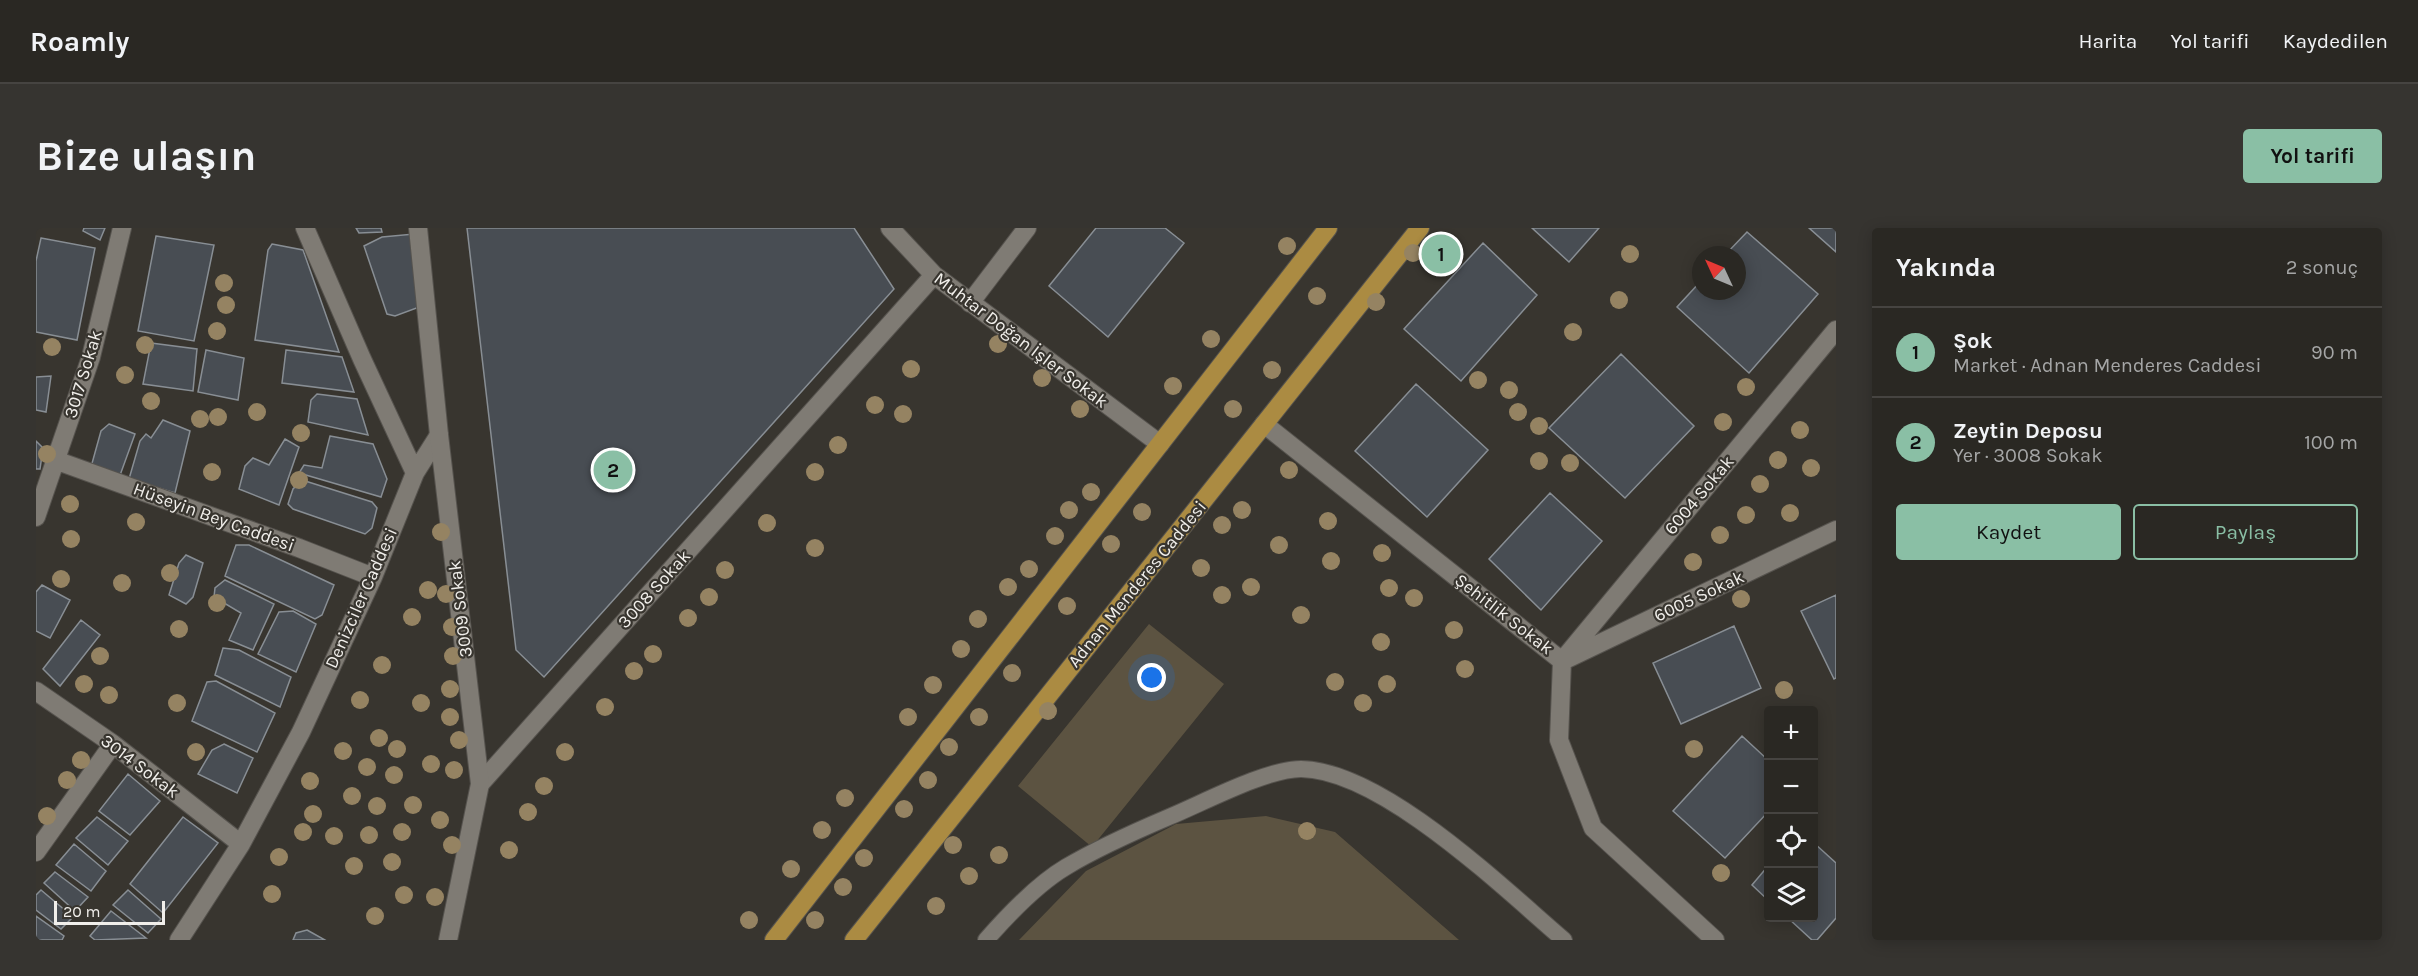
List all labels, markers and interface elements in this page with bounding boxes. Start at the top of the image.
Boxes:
text: Roamly [30,25,129,58]
text: Harita [2078,29,2137,53]
text: Yol tarifi [2170,29,2250,53]
text: Kaydedilen [2283,29,2388,53]
button: Yol tarifi [2243,129,2382,183]
text: Bize ulaşın [36,131,256,181]
pin: 1 [1422,231,1460,276]
north arrow [1692,246,1746,300]
text: Yakında [1896,252,1996,283]
text: 2 sonuç [2286,256,2358,279]
street label: Muhtar Doğan İşler Sokak [930,267,1112,413]
street label: 3017 Sokak [59,327,107,421]
text: Şok [1953,328,1993,354]
text: 1 [1912,341,1919,364]
text: 90 m [2311,341,2358,364]
text: Market · Adnan Menderes Caddesi [1953,354,2261,377]
text: Zeytin Deposu [1953,418,2103,444]
text: 2 [1909,431,1922,454]
text: 100 m [2304,431,2358,454]
text: Yer · 3008 Sokak [1953,444,2102,467]
pin: 2 [594,448,632,492]
street label: 6004 Sokak [1659,451,1739,539]
street label: Hüseyin Bey Caddesi [130,478,298,556]
street label: Adnan Menderes Caddesi [1063,496,1211,672]
button: Kaydet [1896,504,2121,560]
button: Paylaş [2133,504,2358,560]
street label: Denizciler Caddesi [320,524,402,672]
street label: 3008 Sokak [613,545,695,633]
street label: 3009 Sokak [443,559,477,659]
street label: 6005 Sokak [1650,566,1748,626]
street label: Şehitlik Sokak [1450,569,1558,659]
your location [1137,663,1166,692]
map controls [1764,706,1818,922]
button: + [1764,706,1818,760]
street label: 3014 Sokak [96,729,184,803]
button: − [1764,760,1818,814]
button: locate [1764,814,1818,868]
button: layers [1764,868,1818,922]
scale bar [54,898,165,926]
text: 20 m [63,902,101,921]

